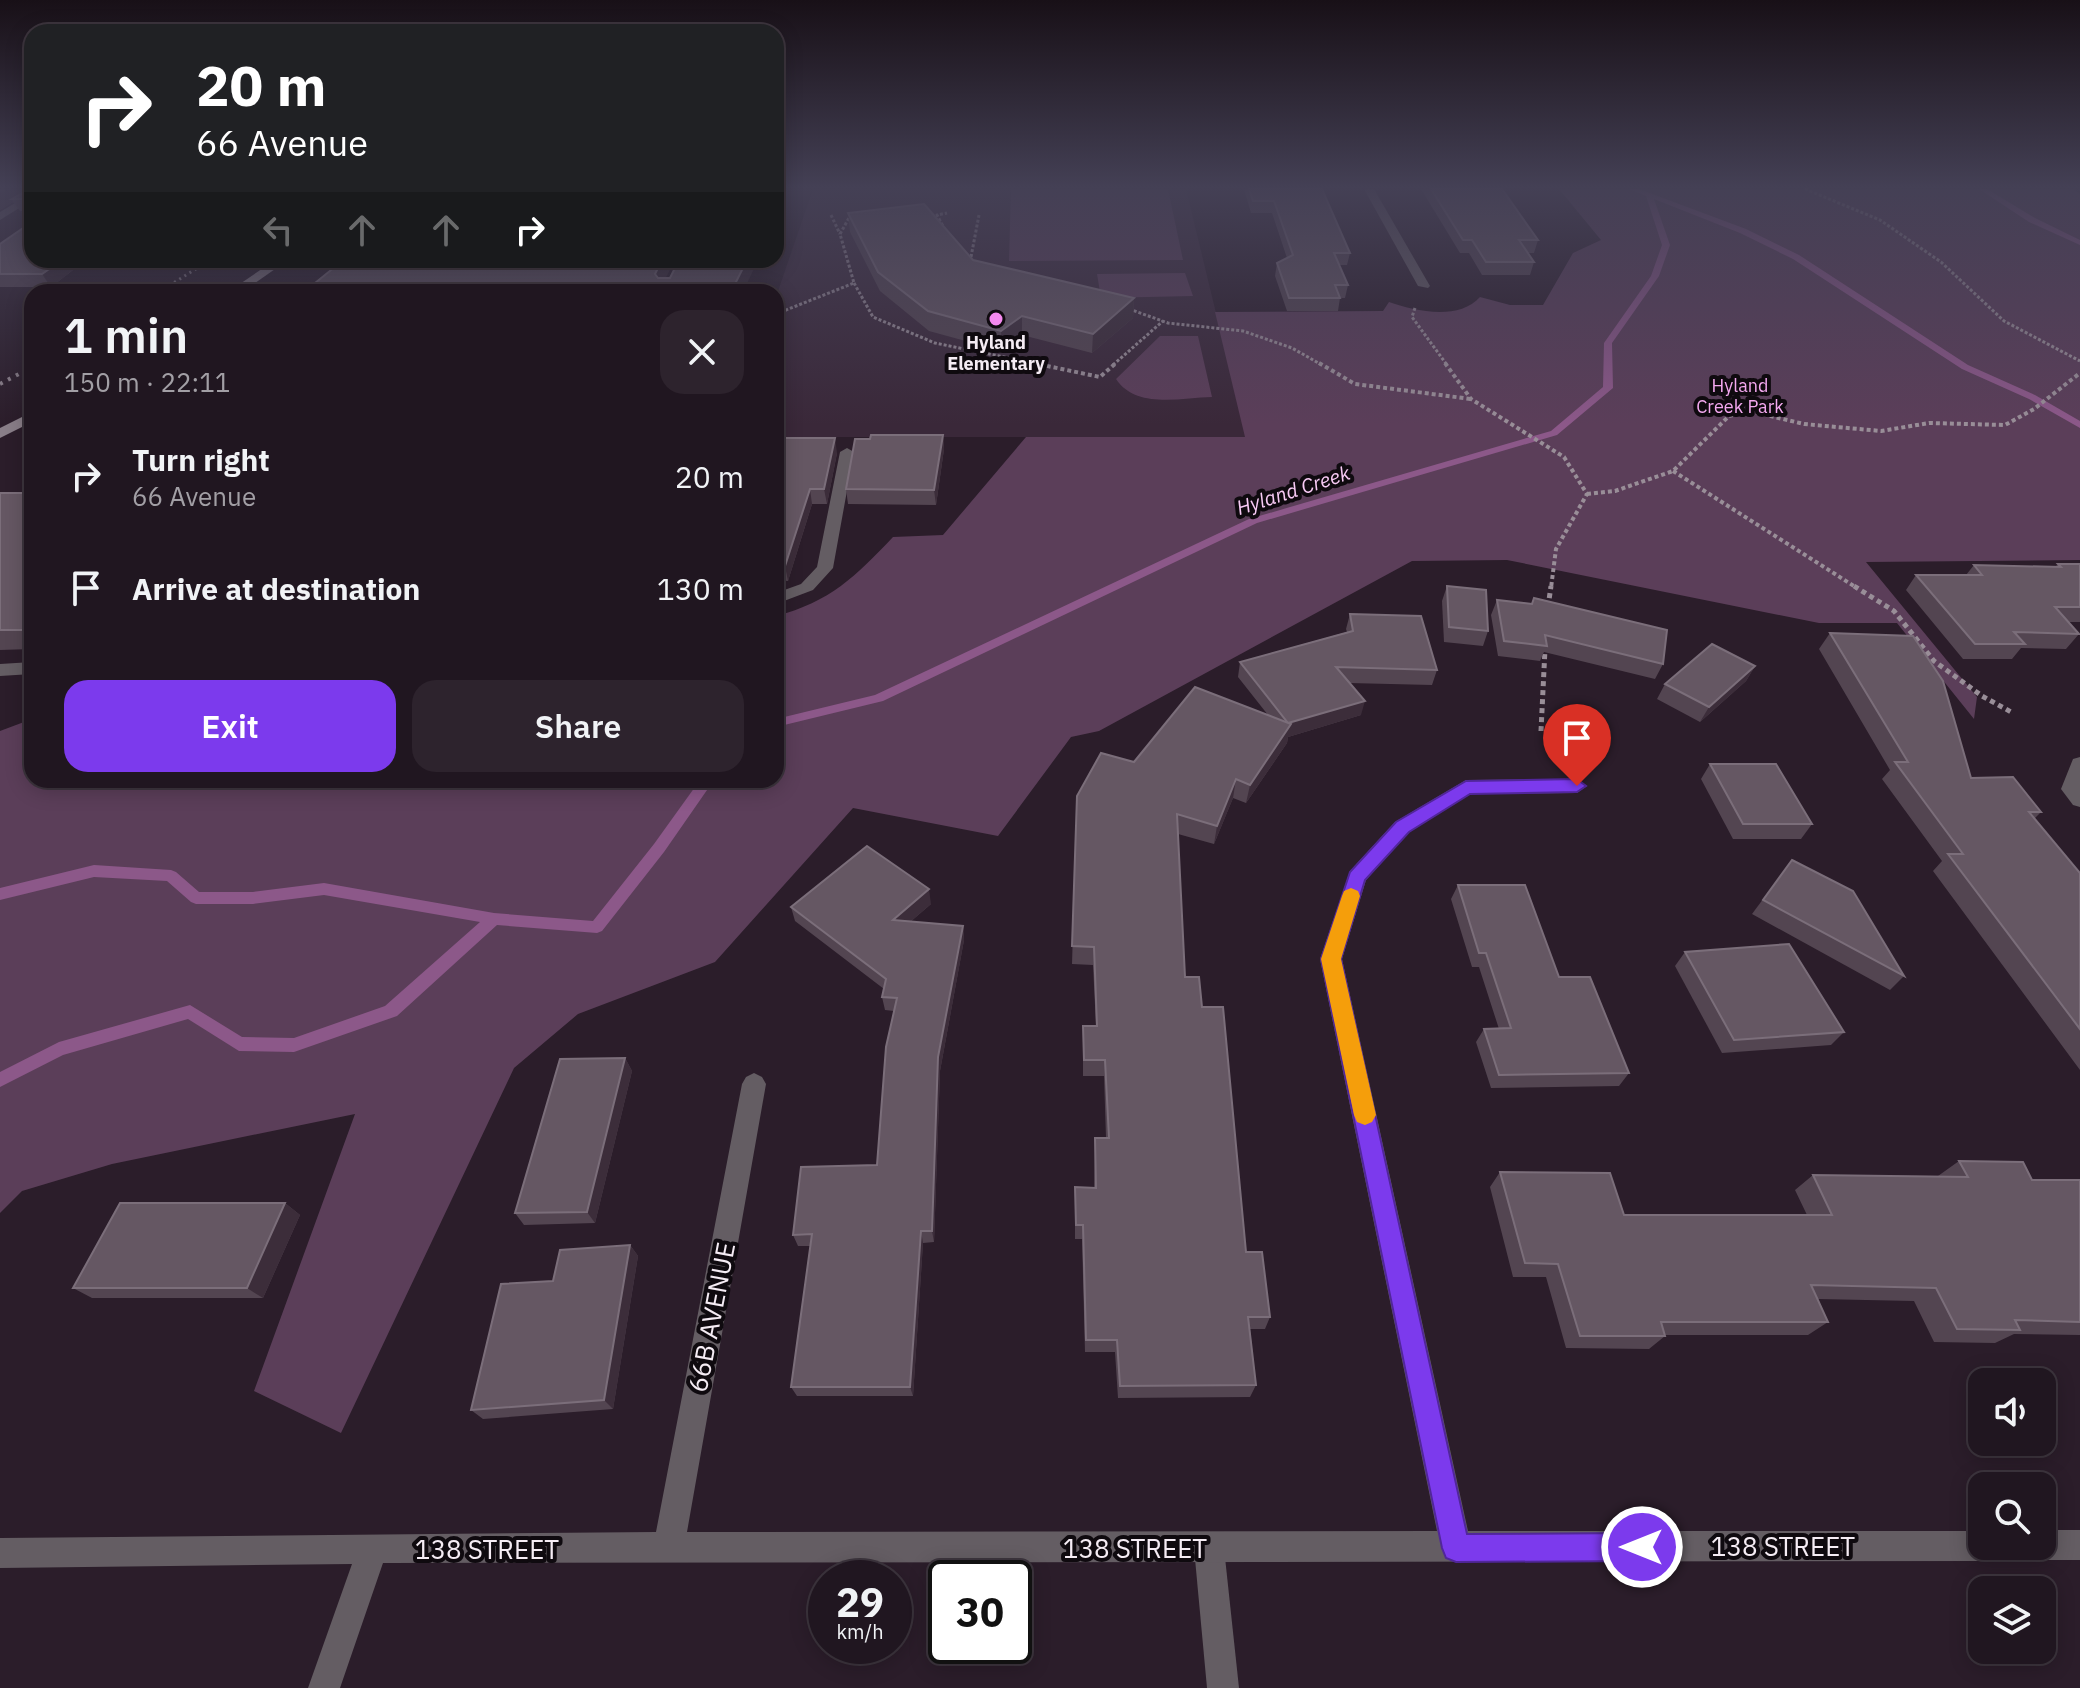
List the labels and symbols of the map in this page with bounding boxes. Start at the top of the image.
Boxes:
marker: Hyland Elementary [987,310,1005,328]
place label: Hyland Elementary [947,331,1045,375]
park label: Hyland Creek Park [1696,374,1784,418]
water label: Hyland Creek [1233,459,1354,521]
pin [1543,704,1611,786]
street label: 66B AVENUE [680,1239,742,1395]
position arrow [1600,1505,1684,1589]
street label: 138 STREET [1711,1529,1855,1563]
street label: 138 STREET [1063,1531,1207,1565]
street label: 138 STREET [415,1532,559,1566]
speed limit sign: 30 [928,1560,1032,1664]

